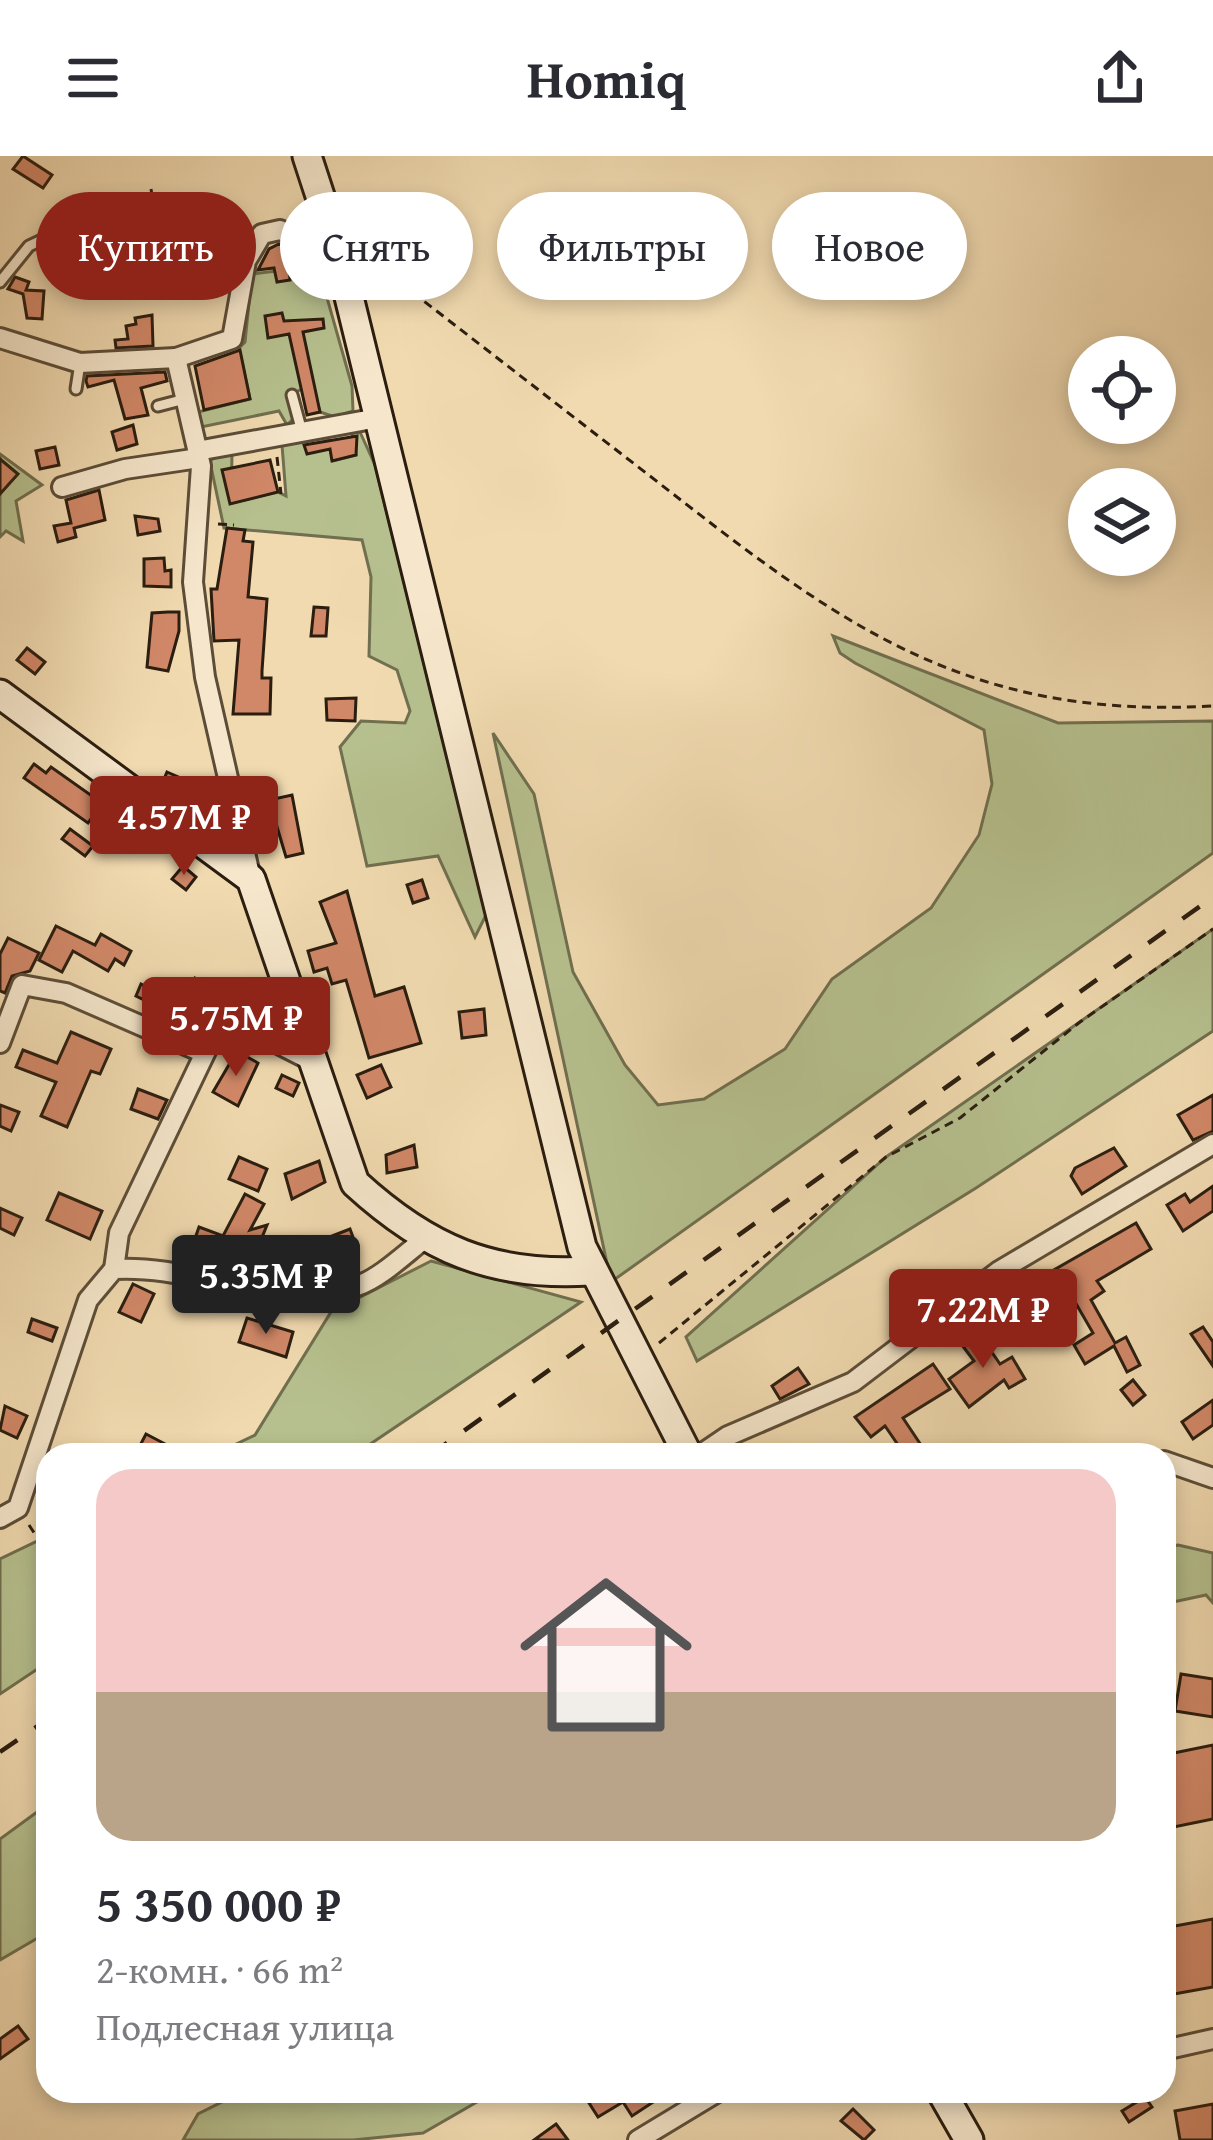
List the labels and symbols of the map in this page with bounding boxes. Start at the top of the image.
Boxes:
pin: 4.57M ₽ [73,776,295,878]
pin: 5.75M ₽ [125,977,347,1079]
pin: 5.35M ₽ [155,1235,377,1337]
pin: 7.22M ₽ [872,1269,1094,1371]

